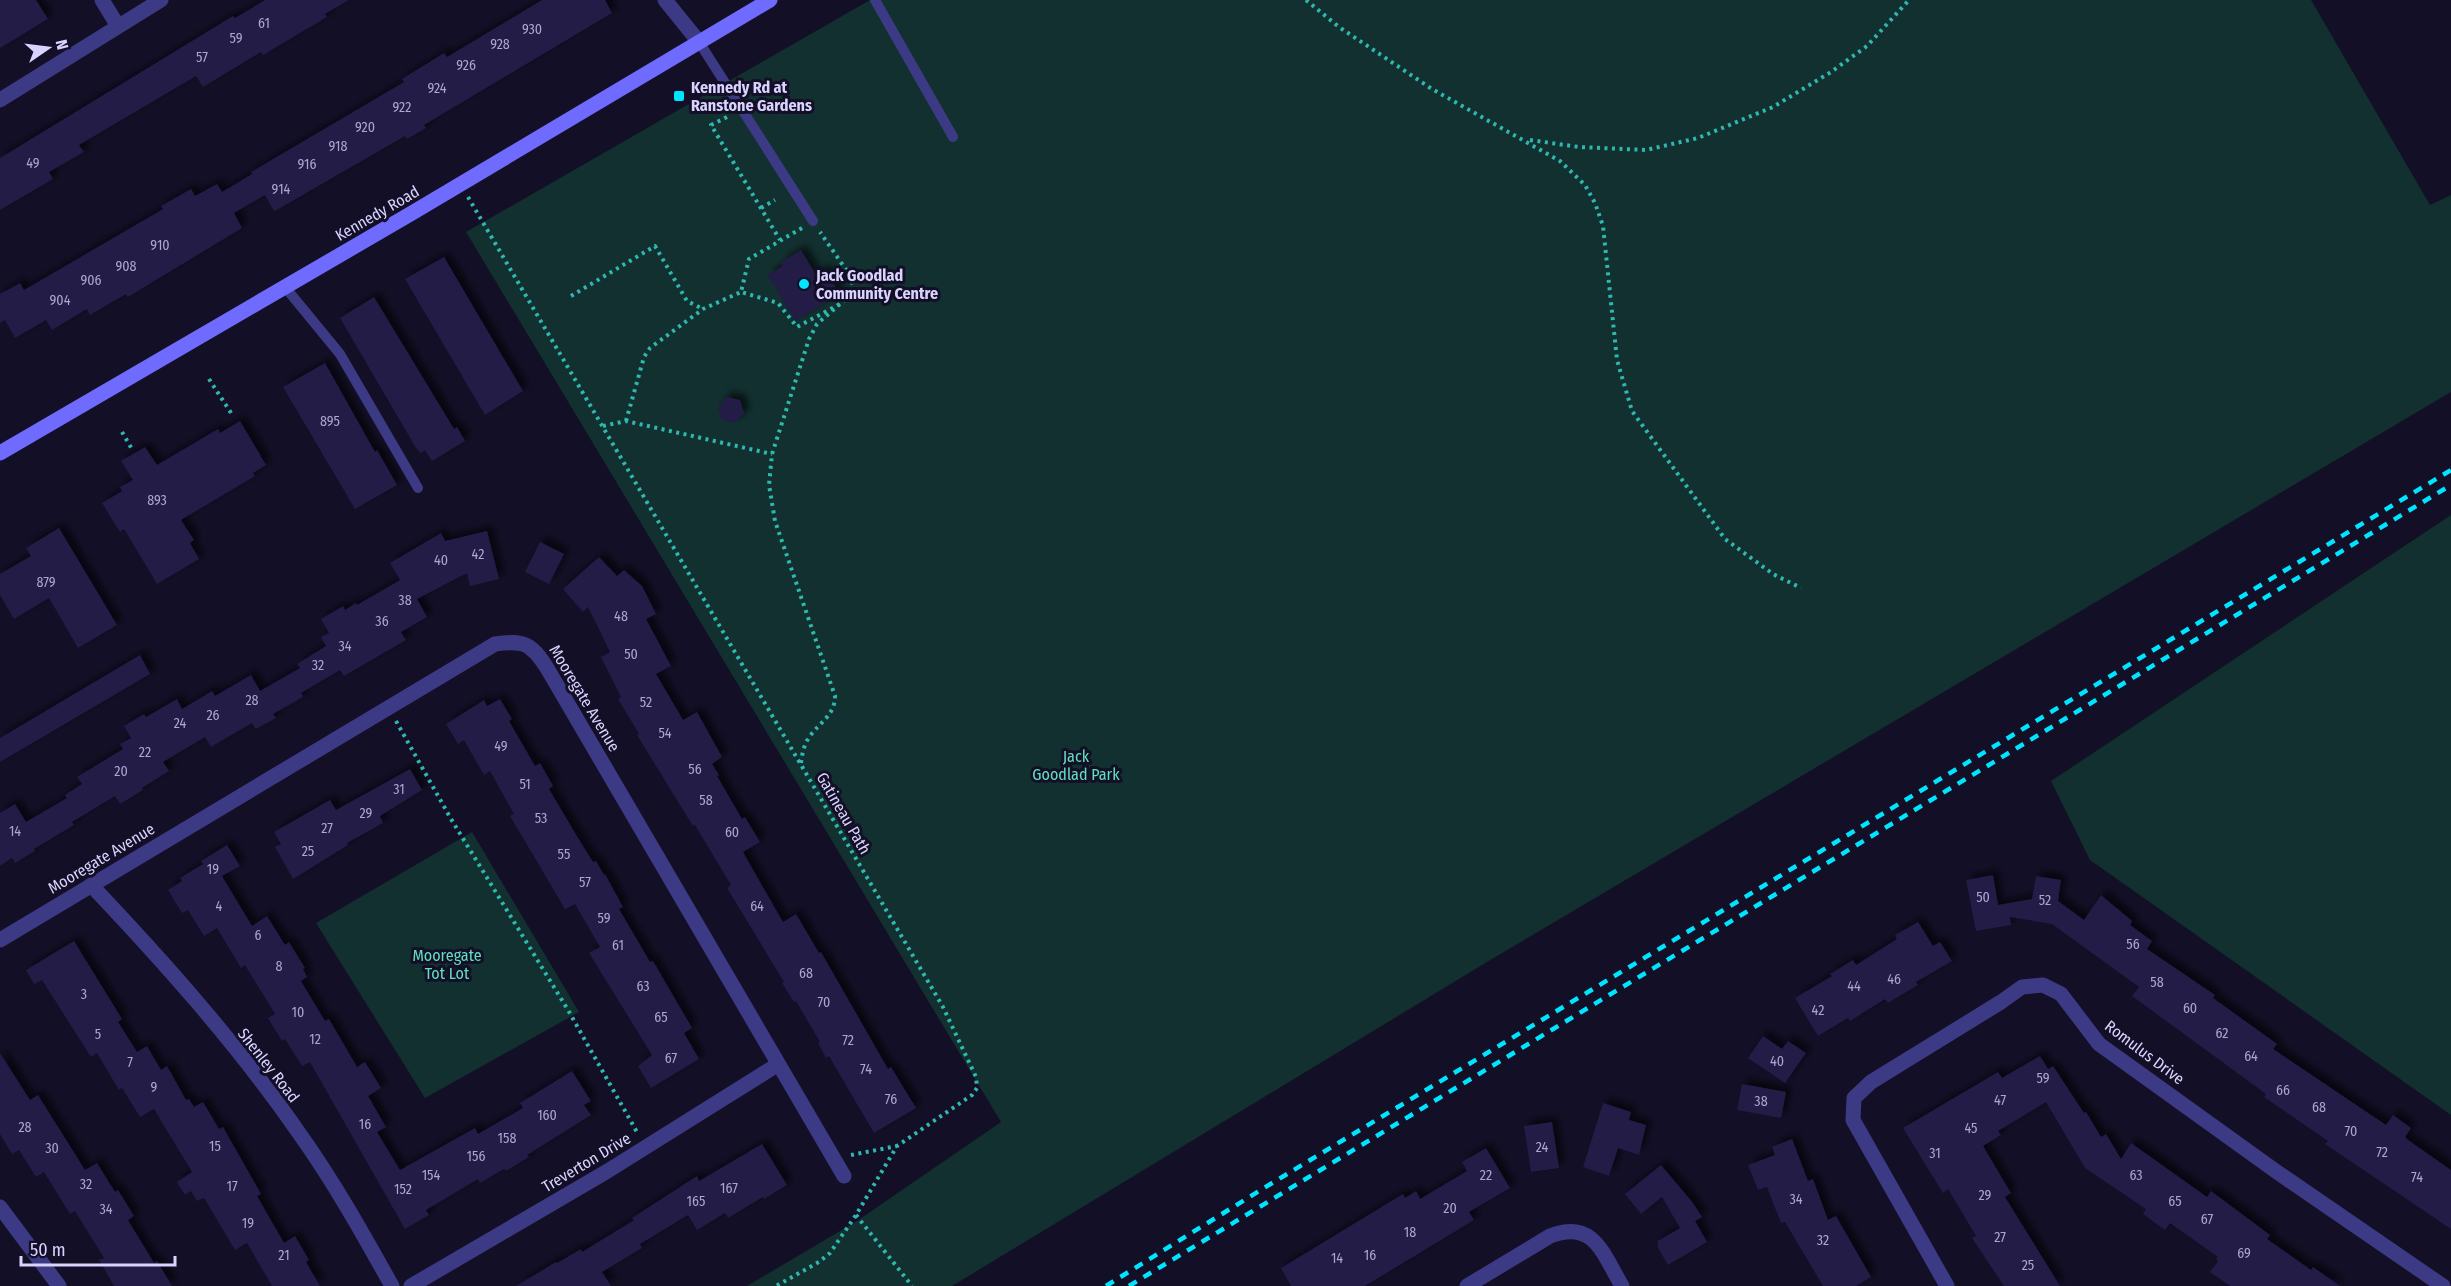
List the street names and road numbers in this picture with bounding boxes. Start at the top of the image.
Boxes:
street label: Kennedy Road [332,182,423,245]
street label: Mooregate Avenue [545,641,624,755]
street label: Gatineau Path [812,769,875,858]
street label: Mooregate Avenue [44,819,158,898]
street label: Romulus Drive [2101,1016,2188,1089]
street label: Shenley Road [234,1024,303,1106]
street label: Treverton Drive [539,1129,634,1196]

